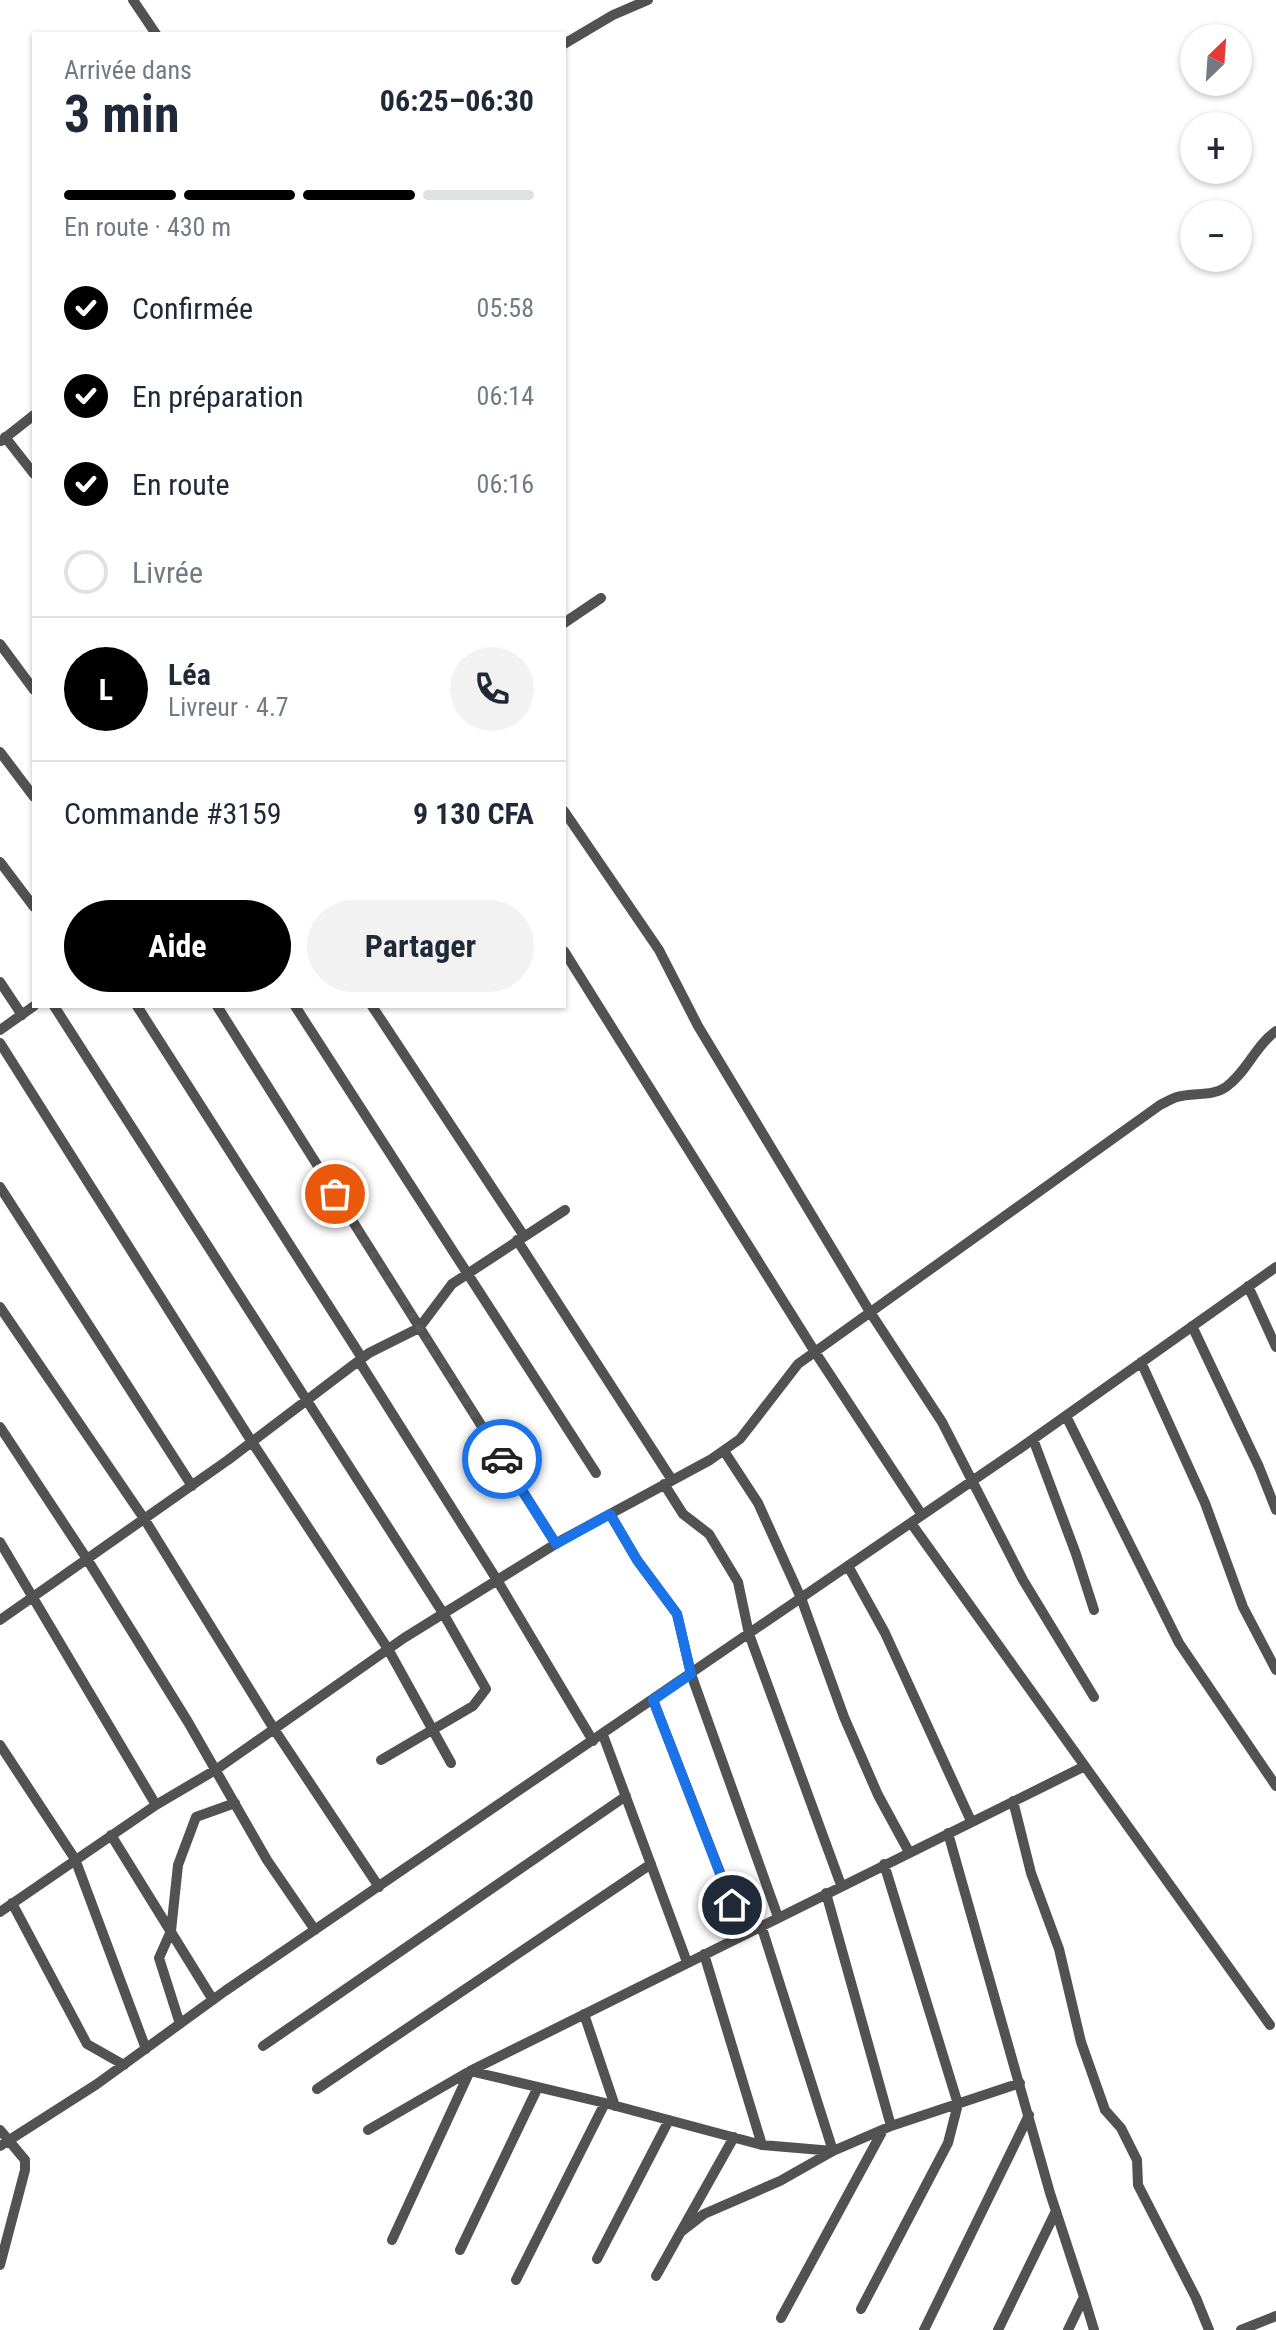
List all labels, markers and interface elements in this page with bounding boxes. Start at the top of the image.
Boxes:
north arrow [1180,24,1252,96]
map controls [1180,24,1252,272]
text: Arrivée dans [64,55,192,85]
text: 06:25–06:30 [380,83,534,118]
text: 3 min [64,84,180,145]
button: + [1180,112,1252,184]
button: − [1180,200,1252,272]
text: En route · 430 m [64,212,231,242]
icon: check [64,286,108,330]
text: Confirmée [132,291,253,326]
text: 05:58 [477,293,534,323]
icon: check [64,374,108,418]
text: En préparation [132,379,304,414]
text: 06:14 [477,381,534,411]
icon: check [64,462,108,506]
text: En route [132,467,230,502]
text: 06:16 [477,469,534,499]
text: Livrée [132,555,203,590]
button: phone [450,647,534,731]
text: Léa [168,657,211,692]
text: L [99,672,113,707]
text: Livreur · 4.7 [168,692,289,722]
text: Commande #3159 [64,796,282,831]
text: 9 130 CFA [413,796,534,831]
button: Aide [64,900,291,992]
button: Partager [307,900,534,992]
pin [301,1160,369,1228]
icon: bag [313,1172,357,1216]
courier [462,1419,542,1499]
icon: car [480,1437,524,1481]
pin [698,1871,766,1939]
icon: home [710,1883,754,1927]

